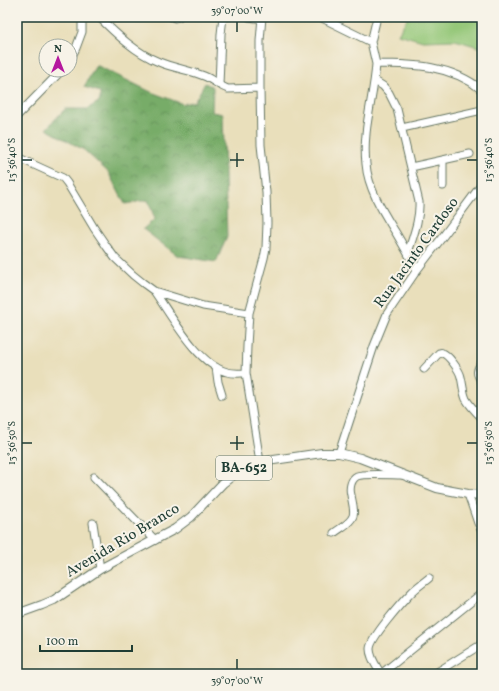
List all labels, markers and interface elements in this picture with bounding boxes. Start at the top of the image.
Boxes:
text: 39°07'00"W [211,4,263,18]
north arrow [38,38,78,78]
text: N [54,42,62,57]
text: 13°56'40"S [5,138,19,182]
text: 13°56'40"S [482,138,496,182]
street label: Rua Jacinto Cardoso [370,193,464,313]
text: 13°56'50"S [5,421,19,465]
text: 13°56'50"S [482,421,496,465]
road number: BA-652 [216,456,272,480]
street label: Avenida Rio Branco [62,499,184,583]
scale bar [40,627,132,653]
text: 100 m [46,634,79,650]
text: 39°07'00"W [211,674,263,688]

